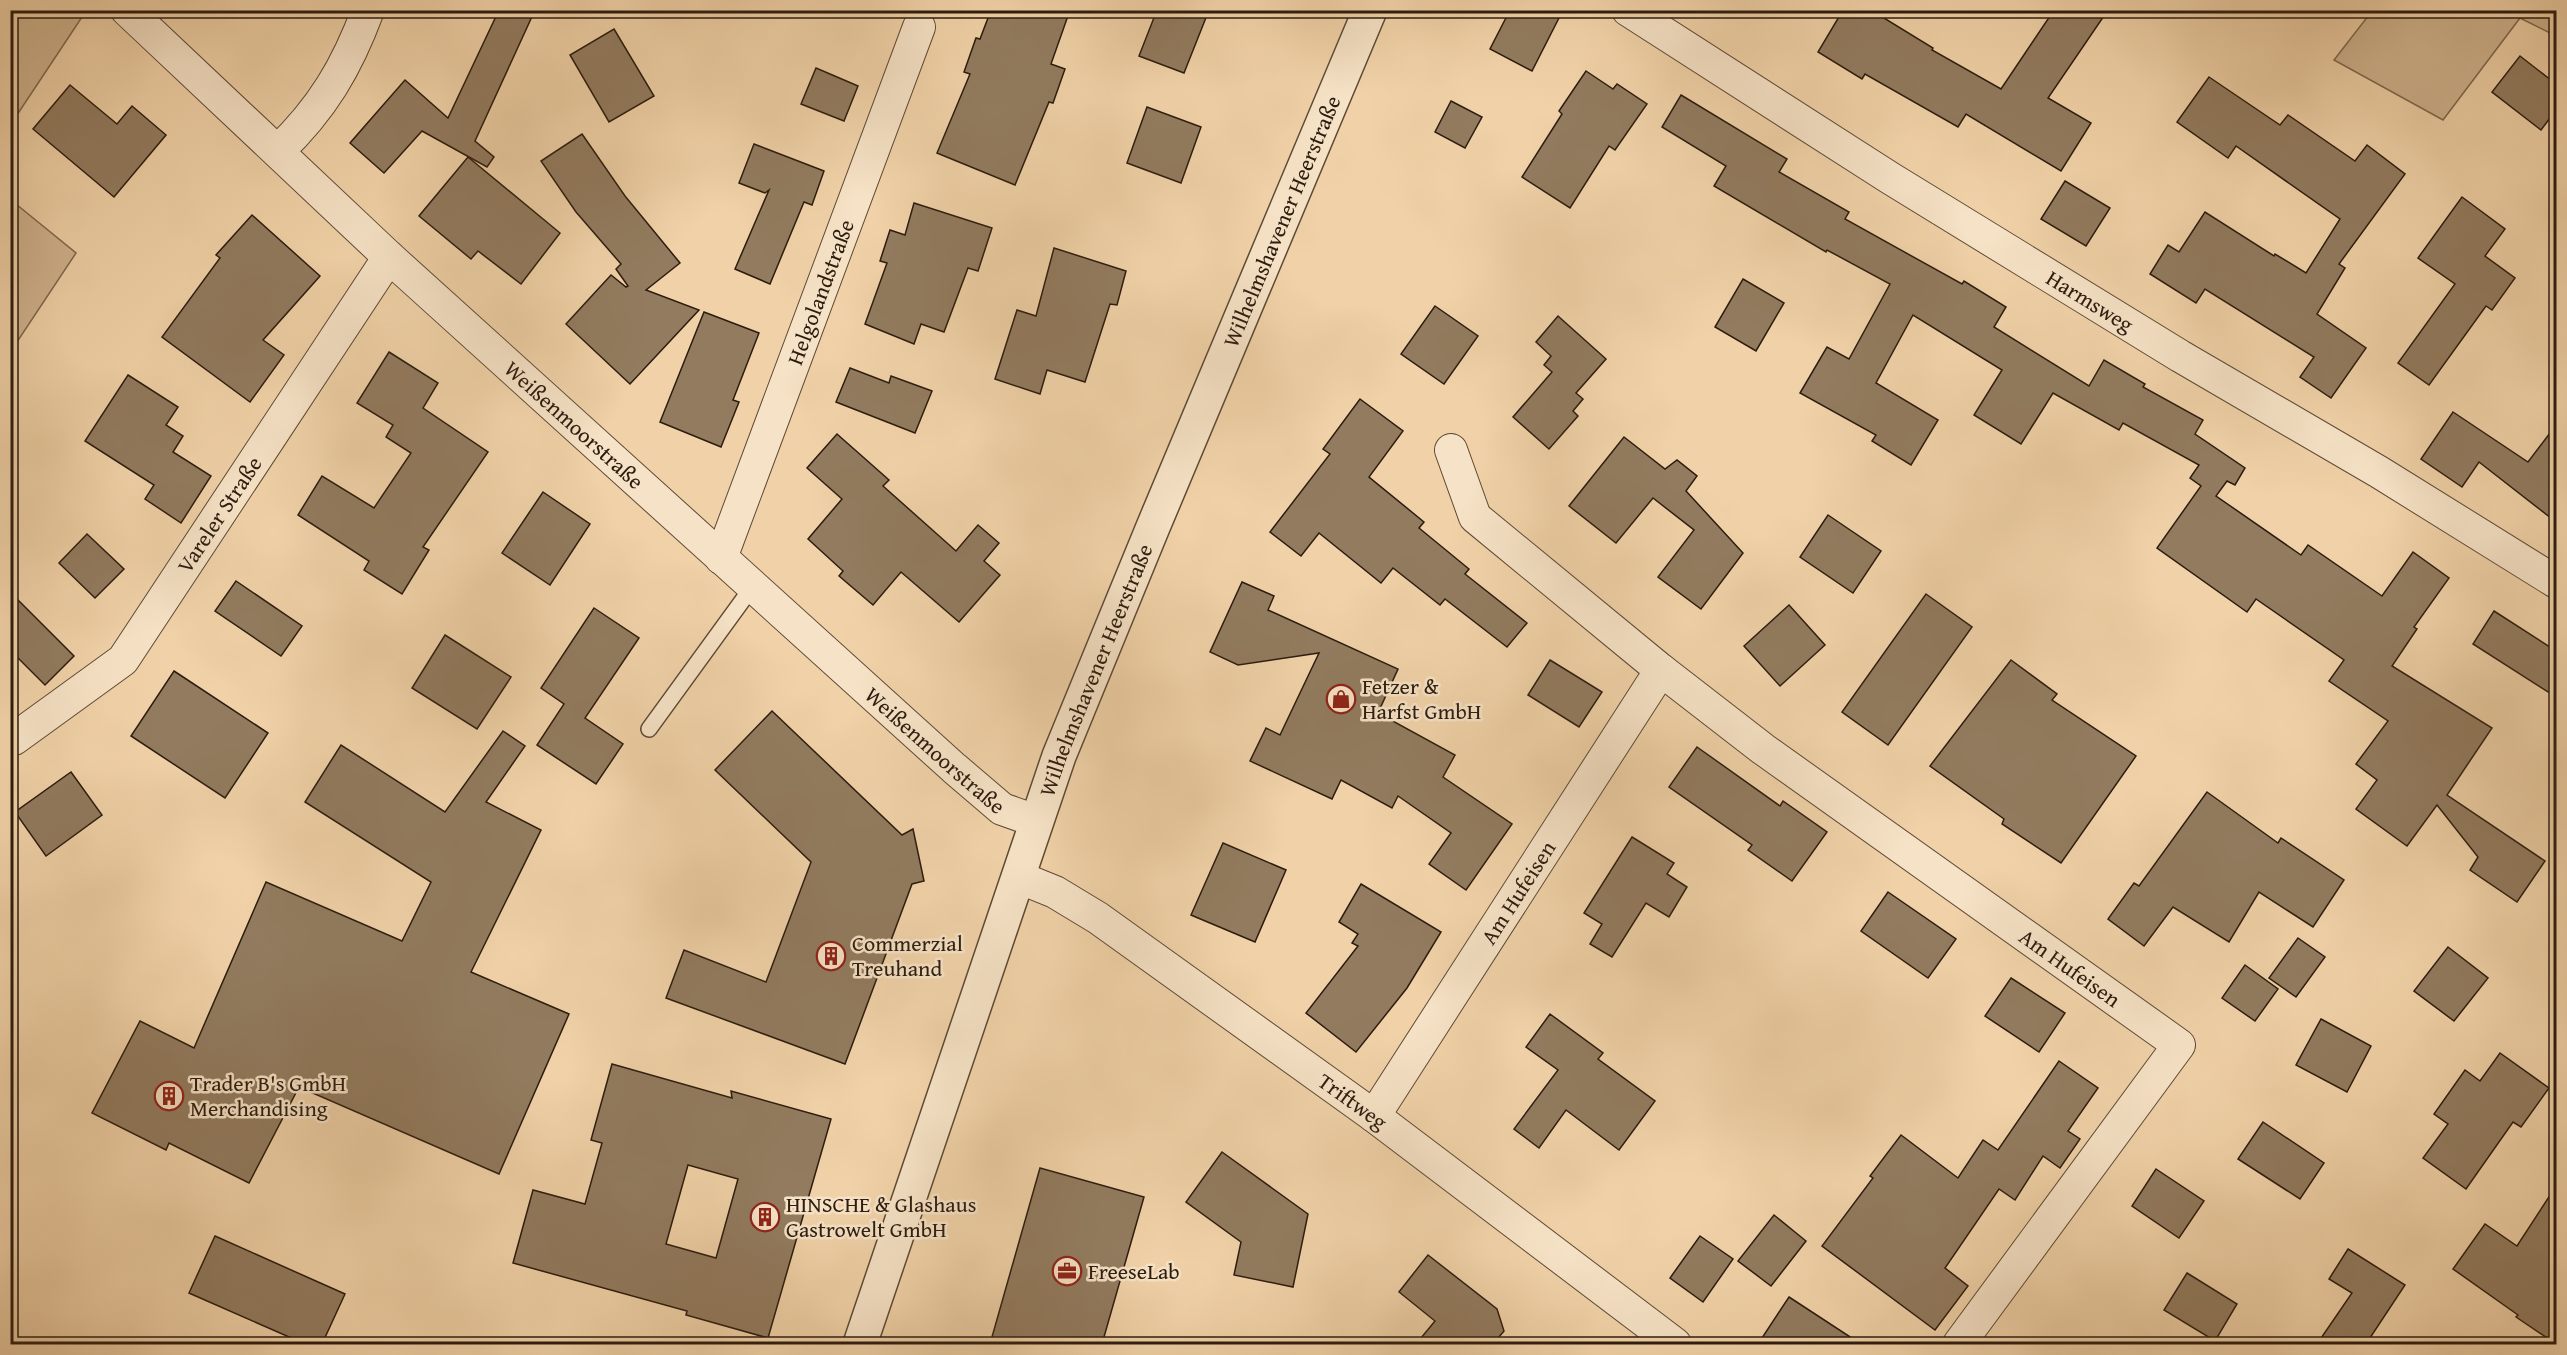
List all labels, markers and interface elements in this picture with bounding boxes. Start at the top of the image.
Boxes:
street label: Wilhelmshavener Heerstraße [1214,91,1348,352]
street label: Helgolandstraße [778,215,862,369]
street label: Harmsweg [2040,262,2140,340]
street label: Weißenmoorstraße [497,353,651,496]
street label: Vareler Straße [169,450,269,579]
street label: Wilhelmshavener Heerstraße [1030,539,1160,801]
place label: Fetzer & Harfst GmbH [1362,670,1481,727]
street label: Weißenmoorstraße [858,679,1013,821]
shop icon: Fetzer & Harfst GmbH [1325,683,1357,715]
street label: Am Hufeisen [1473,834,1564,950]
street label: Am Hufeisen [2013,920,2128,1015]
place label: Commerzial Treuhand [852,927,963,984]
building icon: Commerzial Treuhand [815,940,847,972]
street label: Triftweg [1312,1065,1395,1137]
place label: Trader B's GmbH Merchandising [190,1067,346,1124]
building icon: Trader B's GmbH Merchandising [153,1080,185,1112]
place label: HINSCHE & Glashaus Gastrowelt GmbH [786,1188,976,1245]
building icon: HINSCHE & Glashaus Gastrowelt GmbH [749,1201,781,1233]
office icon: FreeseLab [1051,1255,1083,1287]
place label: FreeseLab [1088,1255,1180,1287]

